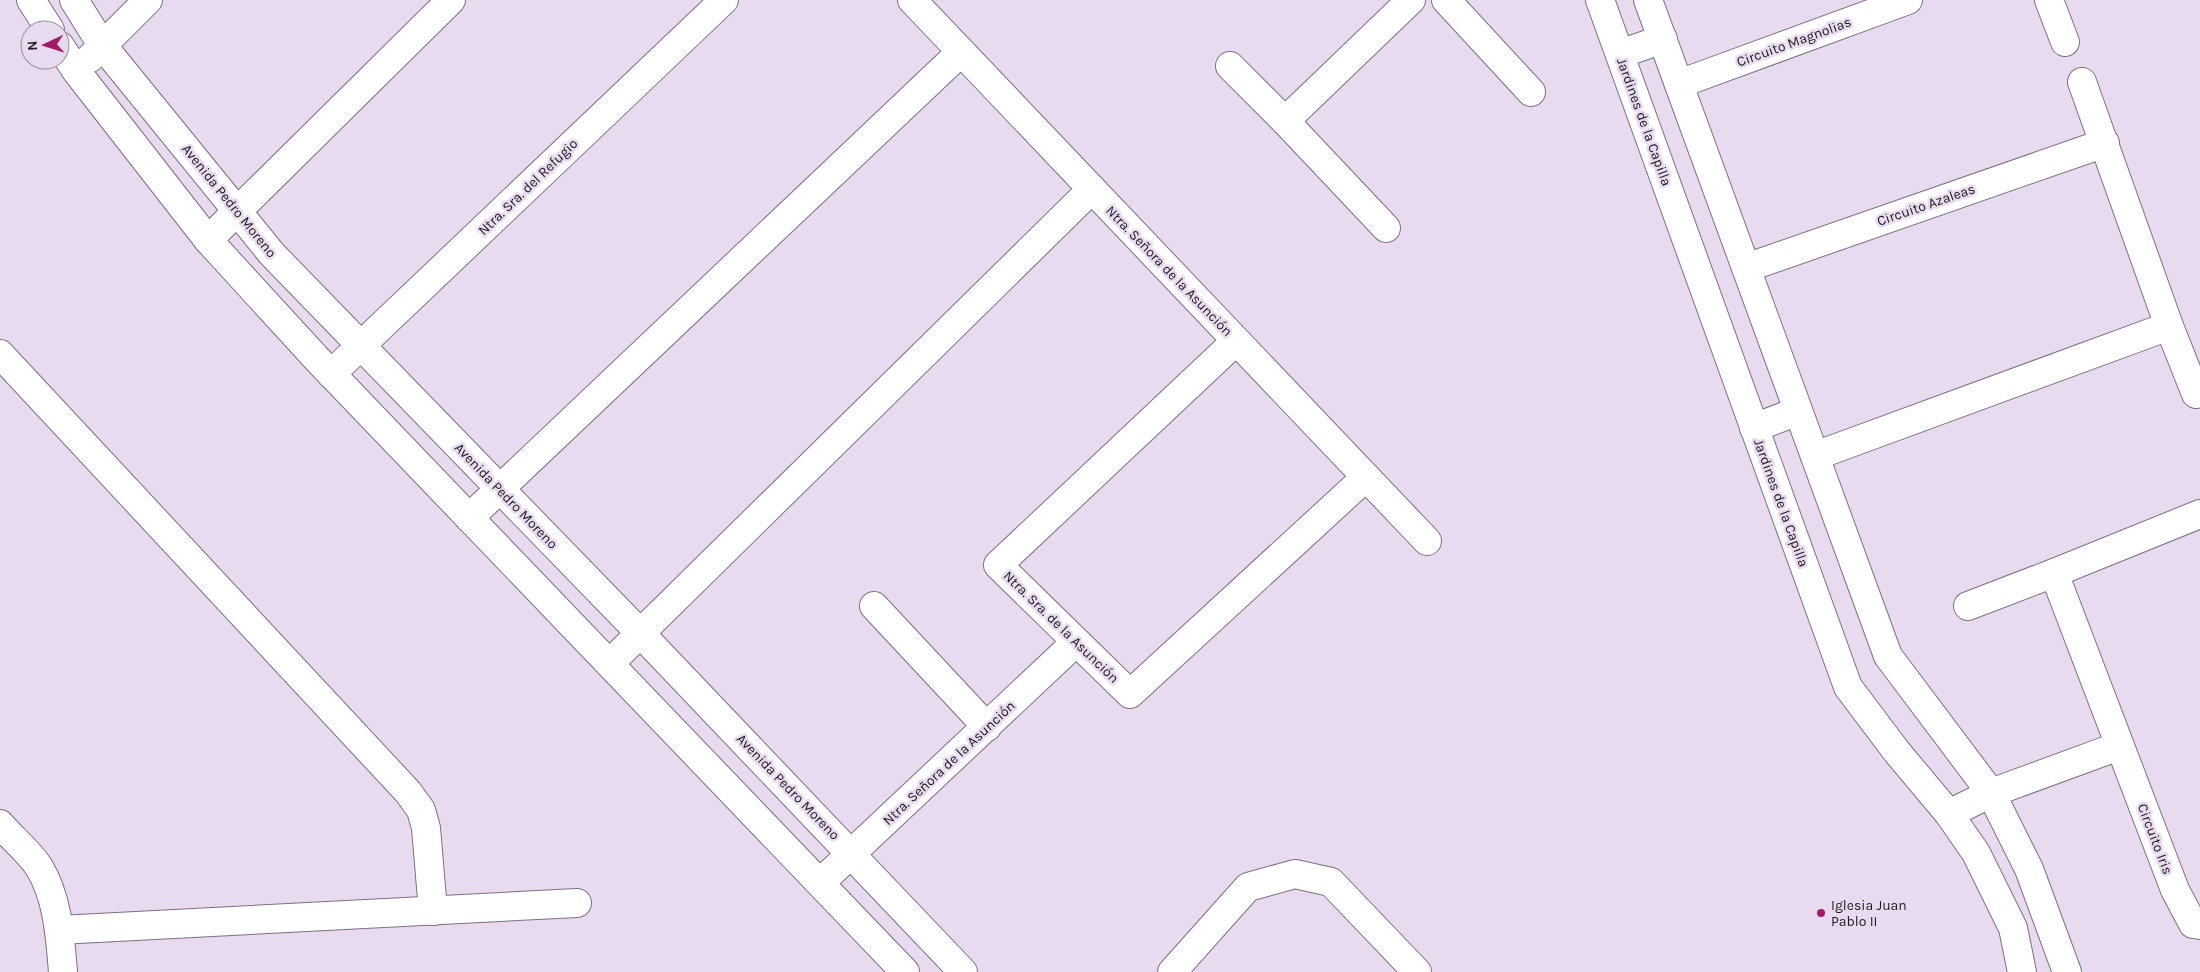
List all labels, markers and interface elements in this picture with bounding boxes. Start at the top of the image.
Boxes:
street label: Circuito Magnolias [1734,13,1854,71]
north arrow [20,20,70,70]
text: N [24,40,41,51]
street label: Jardines de la Capilla [1613,56,1675,188]
street label: Ntra. Sra. del Refugio [475,135,581,239]
street label: Avenida Pedro Moreno [178,141,280,261]
street label: Circuito Azaleas [1875,180,1977,230]
street label: Ntra. Señora de la Asunción [1102,202,1236,340]
street label: Jardines de la Capilla [1750,437,1812,569]
street label: Avenida Pedro Moreno [451,439,561,553]
street label: Ntra. Sra. de la Asunción [1000,567,1122,687]
street label: Ntra. Señora de la Asunción [879,697,1019,829]
street label: Avenida Pedro Moreno [733,730,843,844]
street label: Circuito Iris [2134,801,2176,877]
place label: Iglesia Juan Pablo II [1831,897,1907,930]
marker: Iglesia Juan Pablo II [1815,907,1827,919]

